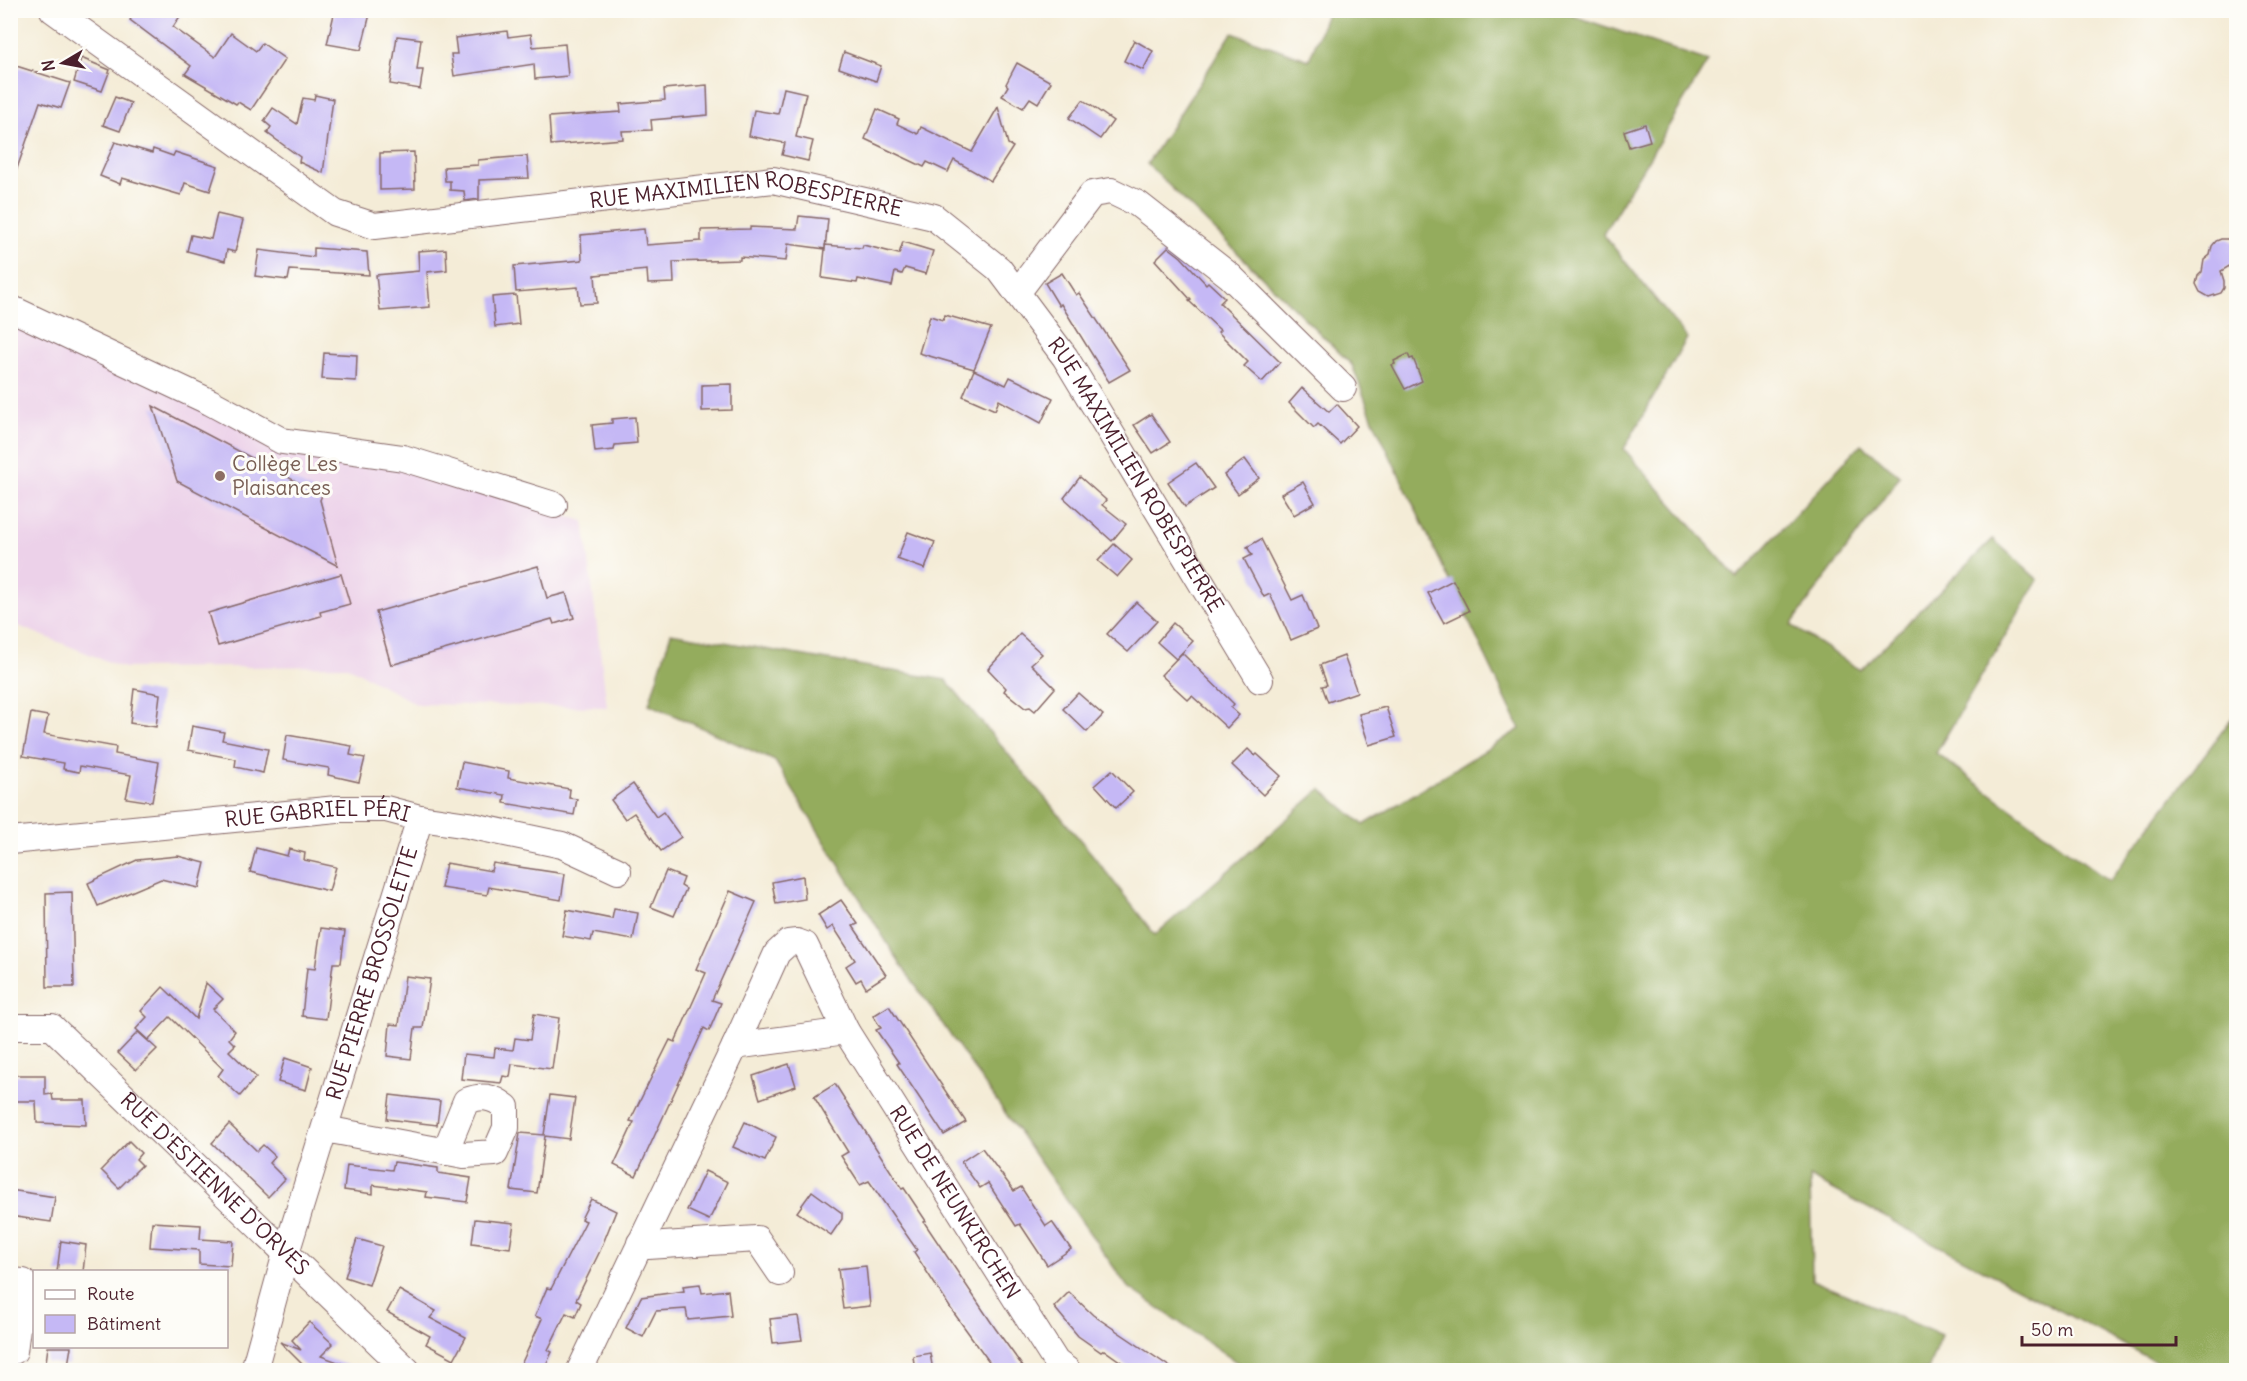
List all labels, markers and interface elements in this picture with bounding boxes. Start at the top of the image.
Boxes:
north arrow [33,33,93,93]
text: N [37,58,59,73]
street label: RUE MAXIMILIEN ROBESPIERRE [588,165,905,222]
street label: RUE MAXIMILIEN ROBESPIERRE [1042,332,1230,617]
place label: Collège Les Plaisances [232,450,338,501]
marker: Collège Les Plaisances [213,469,227,483]
street label: RUE GABRIEL PÉRI [223,795,413,833]
street label: RUE PIERRE BROSSOLETTE [320,843,423,1103]
street label: RUE D'ESTIENNE D'ORVES [115,1086,315,1281]
street label: RUE DE NEUNKIRCHEN [884,1100,1026,1304]
legend [33,1270,228,1348]
text: Route [87,1282,135,1305]
scale bar [2022,1309,2176,1347]
text: Bâtiment [87,1312,161,1335]
text: 50 m [2031,1318,2073,1341]

